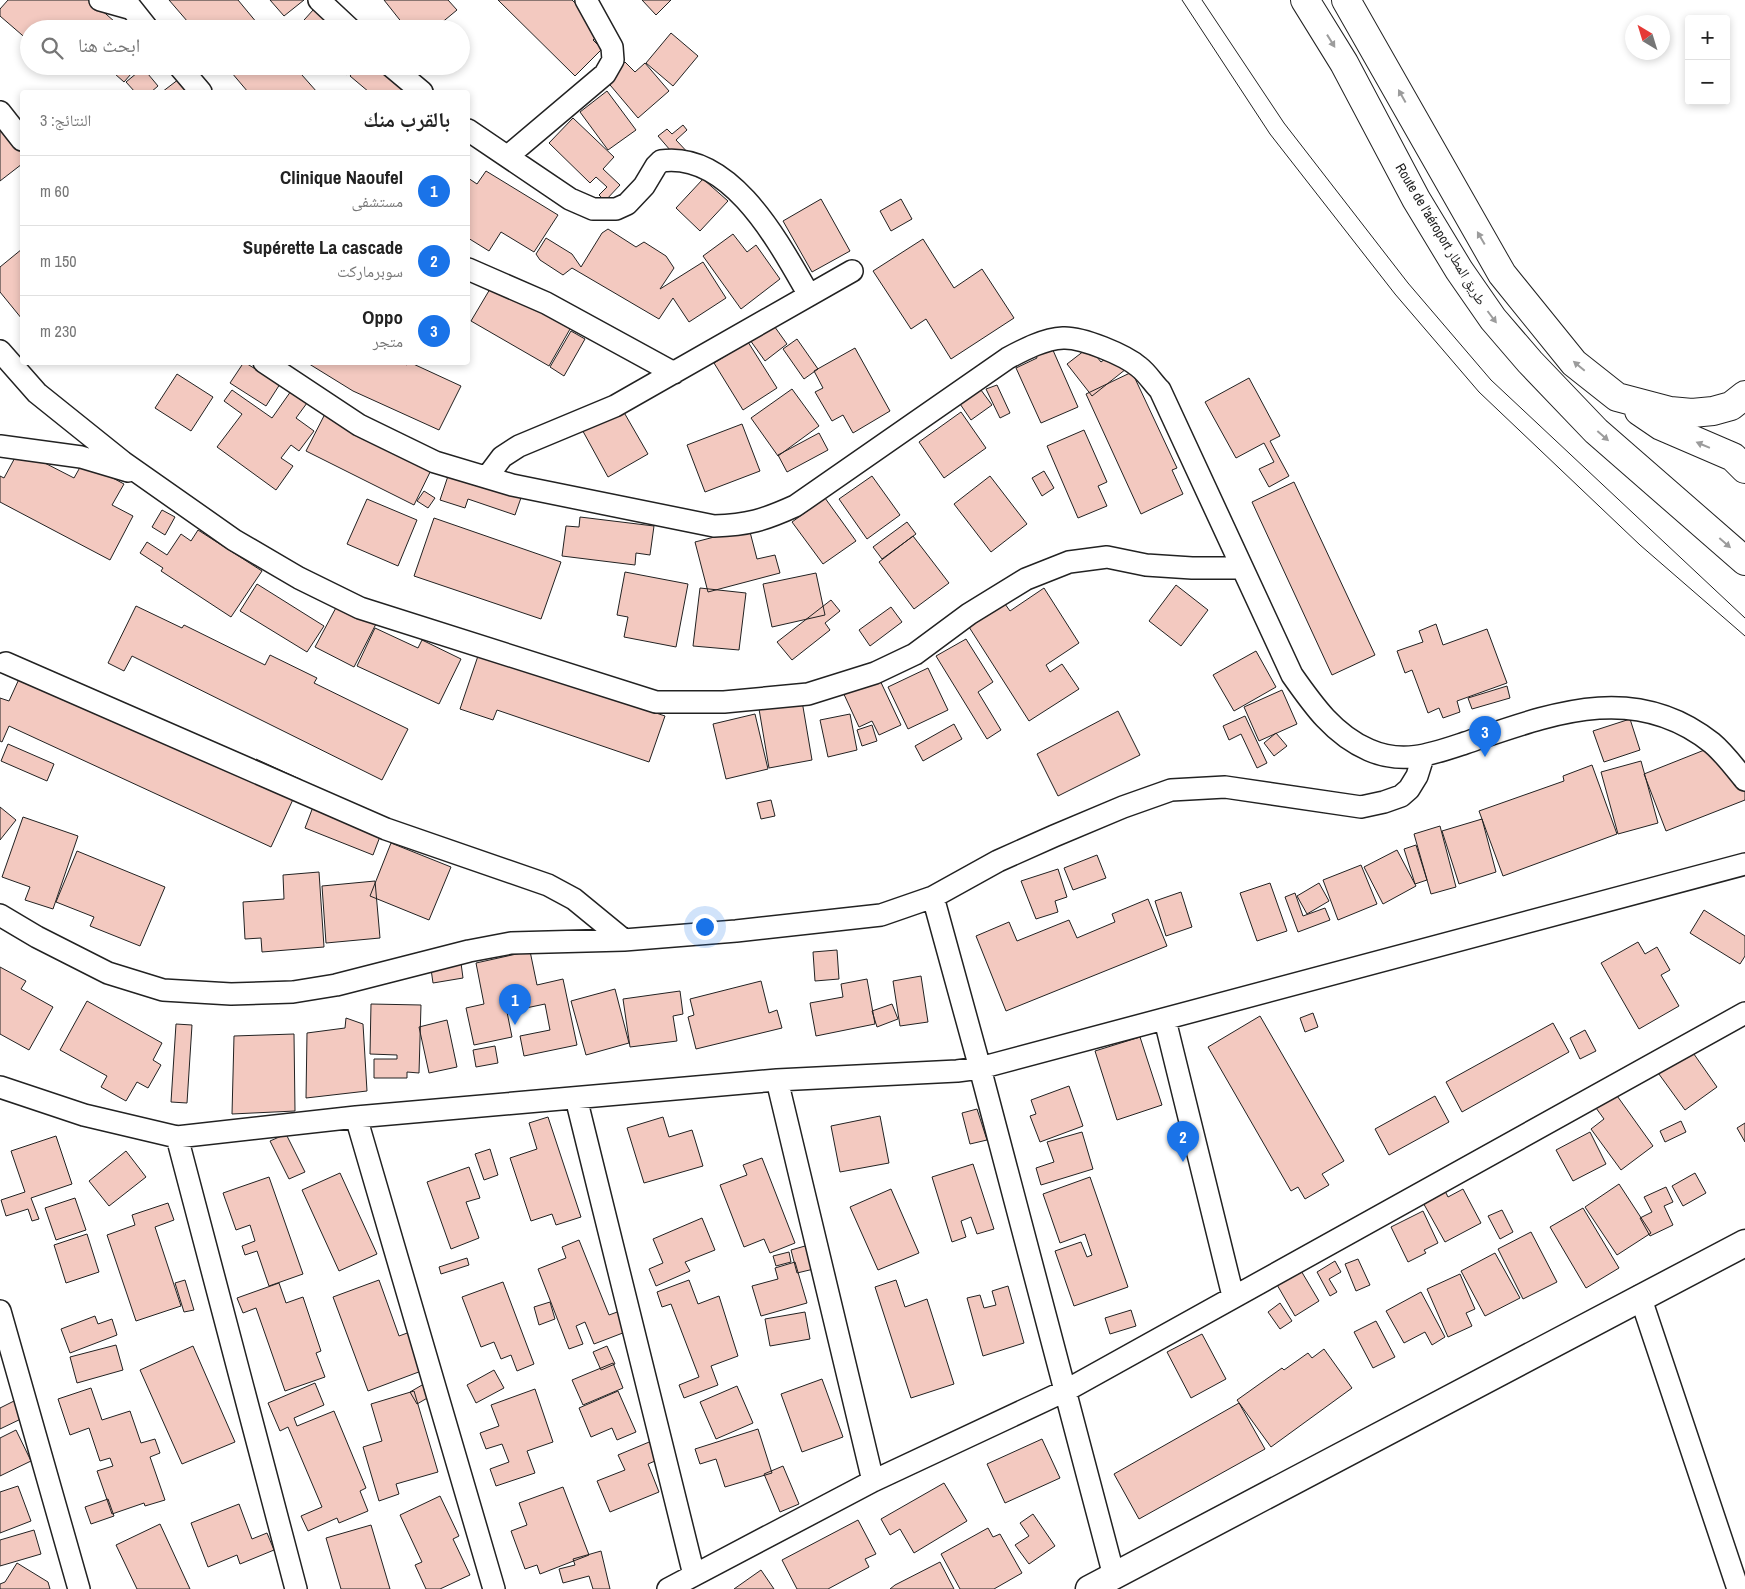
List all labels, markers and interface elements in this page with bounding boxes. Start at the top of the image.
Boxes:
north arrow [1625,15,1670,60]
map controls [1685,15,1730,105]
button: + [1685,15,1730,60]
search box [20,20,470,75]
text: ابحث هنا [78,32,140,58]
icon: search [38,34,66,62]
one-way arrow [1326,35,1336,48]
button: − [1685,60,1730,105]
one-way arrow [1397,89,1406,102]
text: بالقرب منك [363,105,450,134]
text: النتائج: 3 [40,109,91,131]
street label: Route de l'aéroport طريق المطار [1391,160,1490,309]
text: Clinique Naoufel [280,164,403,190]
text: 60 m [40,180,69,202]
text: 1 [430,180,438,202]
text: مستشفى [352,190,403,212]
one-way arrow [1476,231,1485,244]
text: Supérette La cascade [243,234,403,260]
text: 150 m [40,250,76,272]
text: 2 [430,250,438,272]
text: سوبرماركت [337,260,403,282]
text: Oppo [362,304,403,330]
one-way arrow [1487,310,1498,323]
text: 230 m [40,320,76,342]
text: 3 [430,320,438,342]
text: متجر [373,330,403,352]
one-way arrow [1572,361,1585,372]
one-way arrow [1596,430,1608,442]
one-way arrow [1696,440,1710,448]
one-way arrow [1718,538,1731,549]
pin: 3 [1469,716,1501,757]
your location [692,914,718,940]
pin: 1 [499,984,531,1025]
pin: 2 [1167,1121,1199,1162]

